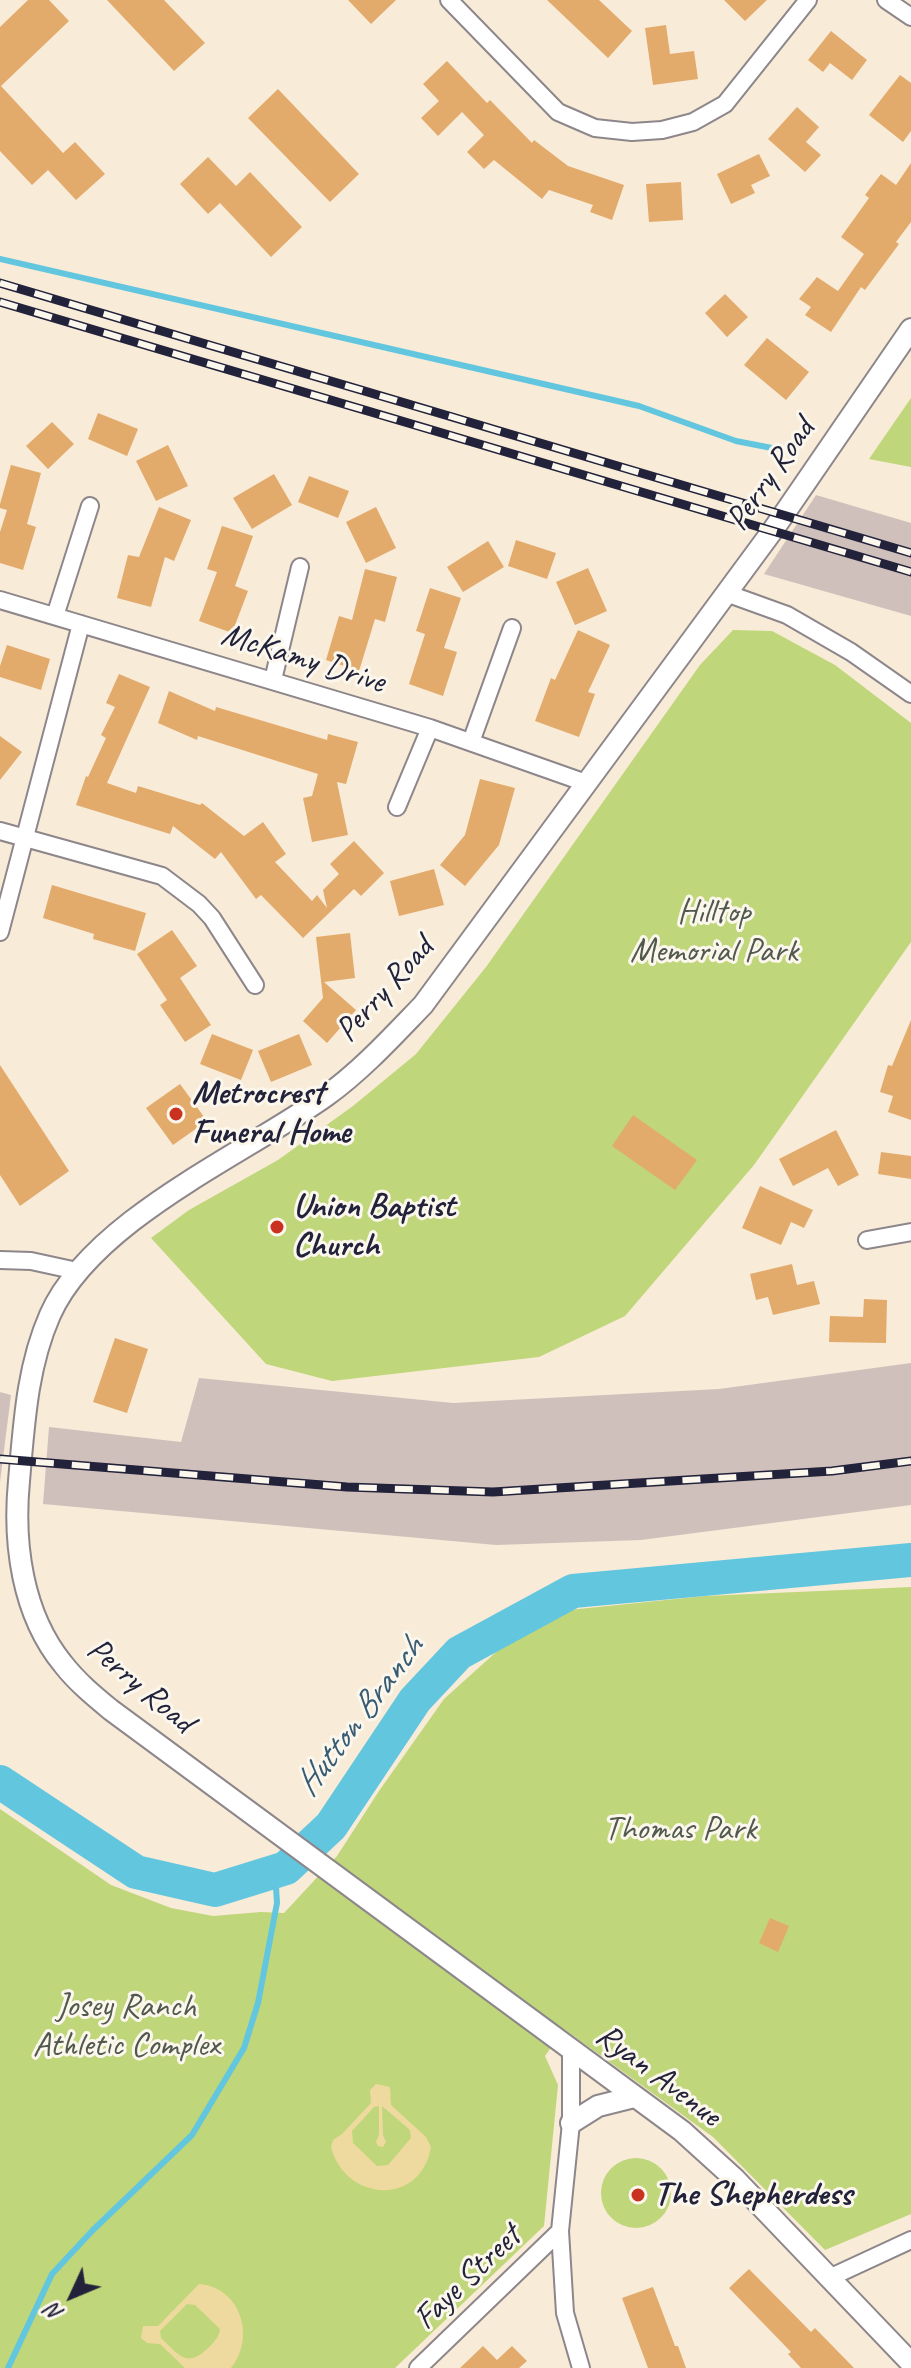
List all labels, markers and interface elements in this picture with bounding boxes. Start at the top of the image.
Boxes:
street label: Perry Road [718,411,824,539]
street label: McKamy Drive [216,615,390,703]
park label: Hilltop Memorial Park [630,893,798,972]
street label: Perry Road [327,929,443,1051]
place label: Metrocrest Funeral Home [192,1074,350,1154]
marker: Metrocrest Funeral Home [167,1105,185,1123]
place label: Union Baptist Church [293,1187,455,1266]
marker: Union Baptist Church [268,1218,286,1236]
street label: Perry Road [78,1629,202,1743]
water label: Hutton Branch [286,1629,434,1805]
park label: Thomas Park [604,1810,756,1850]
park label: Josey Ranch Athletic Complex [33,1987,219,2066]
street label: Ryan Avenue [587,2016,729,2136]
place label: The Shepherdess [654,2175,852,2215]
marker: The Shepherdess [629,2186,647,2204]
street label: Faye Street [406,2217,530,2339]
north arrow [32,2256,112,2336]
text: N [40,2298,70,2327]

